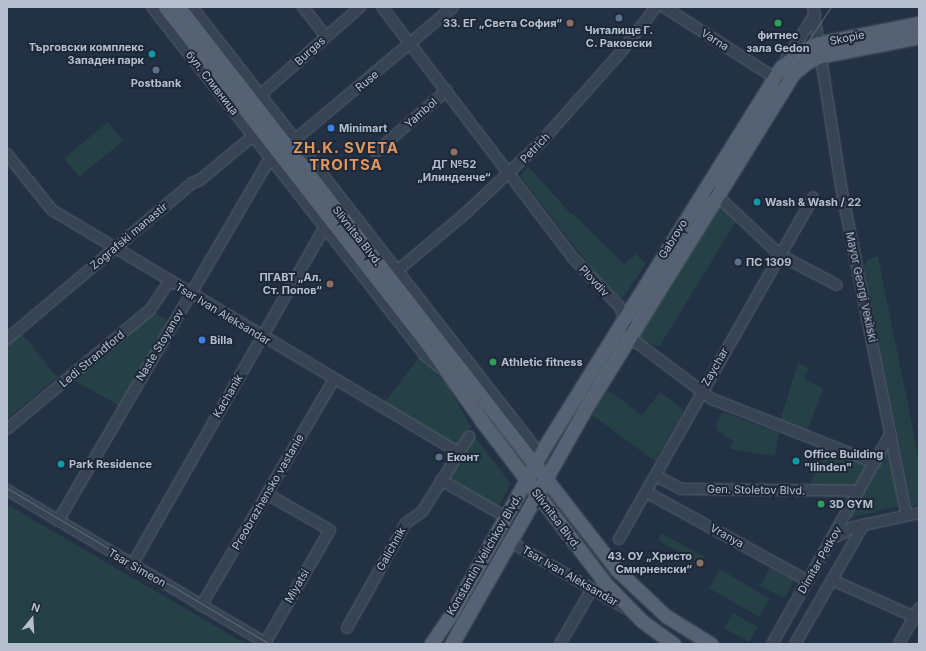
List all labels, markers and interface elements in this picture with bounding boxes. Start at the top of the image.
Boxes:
marker: Читалище Г. С. Раковски [614,13,624,23]
place label: 33. ЕГ „Света София“ [443,16,562,30]
marker: 33. ЕГ „Света София“ [565,18,575,28]
marker: фитнес зала Gedon [773,18,783,28]
place label: Читалище Г. С. Раковски [585,24,653,50]
street label: Varna [699,26,731,54]
street label: Skopie [828,28,866,48]
place label: фитнес зала Gedon [746,29,810,55]
street label: Burgas [292,34,328,68]
place label: Търговски комплекс Западен парк [29,41,144,67]
street label: бул. Сливница [183,48,241,118]
marker: Търговски комплекс Западен парк [147,49,157,59]
marker: Postbank [151,65,161,75]
street label: Ruse [353,68,381,94]
place label: Postbank [131,76,181,90]
street label: Yambol [402,95,440,131]
place label: Minimart [339,121,387,135]
marker: Minimart [326,123,336,133]
street label: Petrich [517,130,553,166]
district label: ZH.K. SVETA TROITSA [293,138,399,173]
marker: ДГ №52 „Илинденче“ [449,147,459,157]
place label: ДГ №52 „Илинденче“ [417,158,491,184]
place label: Wash & Wash / 22 [765,195,861,209]
marker: Wash & Wash / 22 [752,197,762,207]
street label: Zografski manastir [88,200,170,272]
street label: Slivnitsa Blvd. [330,204,384,268]
street label: Gabrovo [656,217,690,261]
street label: Mayor Georgi Vekilski [843,230,879,344]
place label: ПС 1309 [746,255,791,269]
marker: ПС 1309 [733,257,743,267]
street label: Plovdiv [576,263,612,299]
place label: ПГАВТ „Ал. Ст. Попов“ [259,271,322,297]
marker: ПГАВТ „Ал. Ст. Попов“ [325,279,335,289]
street label: Tsar Ivan Aleksandar [173,280,273,348]
street label: Naste Stoyanov [133,307,187,383]
street label: Ledi Strandford [57,328,127,390]
place label: Billa [210,333,233,347]
marker: Billa [197,335,207,345]
street label: Zaychar [699,346,731,388]
place label: Athletic fitness [501,355,583,369]
marker: Athletic fitness [488,357,498,367]
street label: Kachanik [210,372,246,420]
street label: Preobrazhensko vastanie [229,432,307,552]
place label: Office Building "Ilinden" [804,448,883,474]
place label: Еконт [447,450,479,464]
marker: Еконт [434,452,444,462]
marker: Office Building "Ilinden" [791,456,801,466]
place label: Park Residence [69,457,152,471]
marker: Park Residence [56,459,66,469]
street label: Gen. Stoletov Blvd. [707,483,805,497]
street label: Slivnitsa Blvd. [529,486,583,552]
street label: Konstantin Velichkov Blvd. [444,492,524,618]
place label: 3D GYM [829,497,873,511]
marker: 3D GYM [816,499,826,509]
street label: Vranya [708,521,746,551]
street label: Dimitar Petkov [795,524,845,596]
street label: Galichnik [374,525,408,573]
street label: Tsar Ivan Aleksandar [520,543,620,609]
street label: Tsar Simeon [106,546,168,590]
place label: 43. ОУ „Христо Смирненски“ [607,550,692,576]
marker: 43. ОУ „Христо Смирненски“ [695,558,705,568]
street label: Miyatsi [282,567,312,605]
north arrow [12,599,52,639]
text: N [30,600,42,616]

